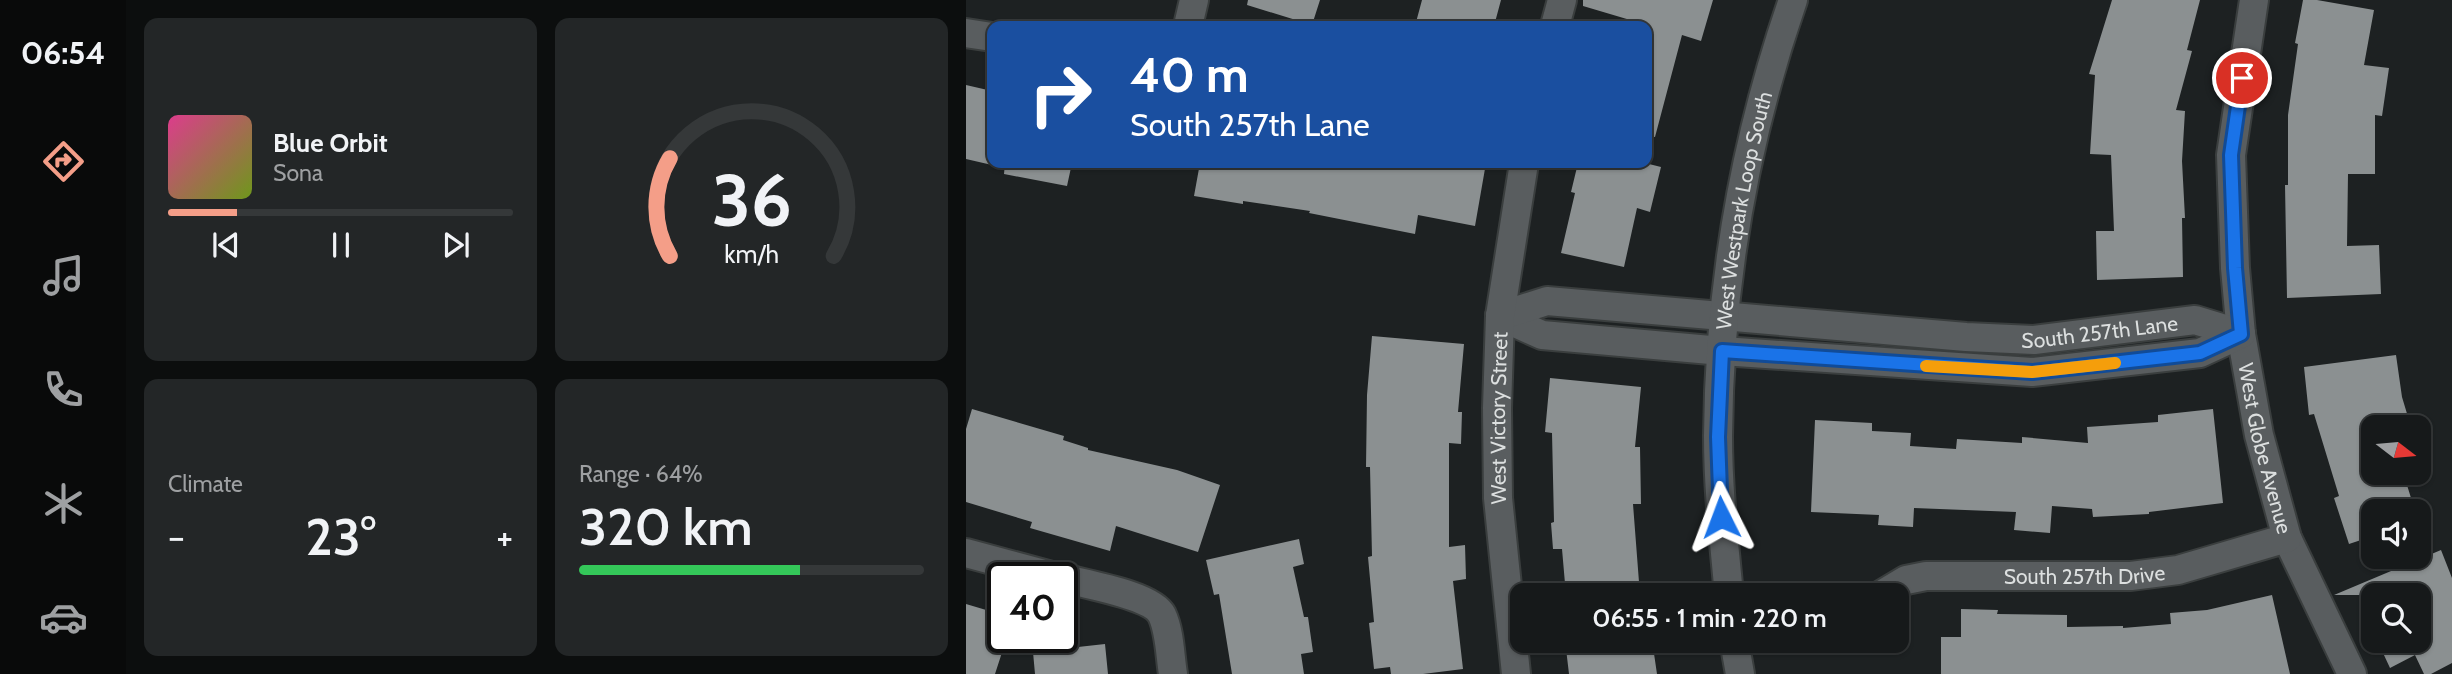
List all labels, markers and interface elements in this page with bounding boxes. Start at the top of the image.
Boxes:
text: 06:54 [21,33,105,72]
text: 40 m [1130,45,1249,104]
pin [2212,48,2272,108]
icon: right [1015,49,1106,140]
icon: arrive [2223,59,2261,97]
street label: West Westpark Loop South [1710,88,1777,331]
text: South 257th Lane [1130,105,1370,144]
text: Blue Orbit [273,127,388,159]
icon: directions [39,137,88,186]
text: 36 [711,156,792,244]
text: Sona [273,159,323,187]
icon: previous [207,226,245,264]
icon: pause [322,226,360,264]
icon: next [437,226,475,264]
text: km/h [724,239,779,269]
icon: music [39,251,88,300]
street label: South 257th Lane [2021,310,2179,352]
street label: West Victory Street [1484,331,1512,504]
street label: West Globe Avenue [2234,361,2298,537]
icon: phone [39,365,88,414]
north arrow [2361,415,2431,485]
map controls [2361,415,2431,653]
text: Range · 64% [579,460,703,488]
text: Climate [168,470,243,498]
icon: climate [39,479,88,528]
position arrow [1684,480,1758,554]
text: 320 km [579,495,753,558]
button: sound [2361,499,2431,569]
text: 23° [305,505,376,568]
text: − [168,513,185,560]
text: + [496,513,513,560]
street label: South 257th Drive [2004,559,2167,589]
speed limit sign: 40 [987,562,1078,653]
button: search [2361,583,2431,653]
icon: car [39,593,88,642]
text: 06:55 · 1 min · 220 m [1592,602,1827,634]

